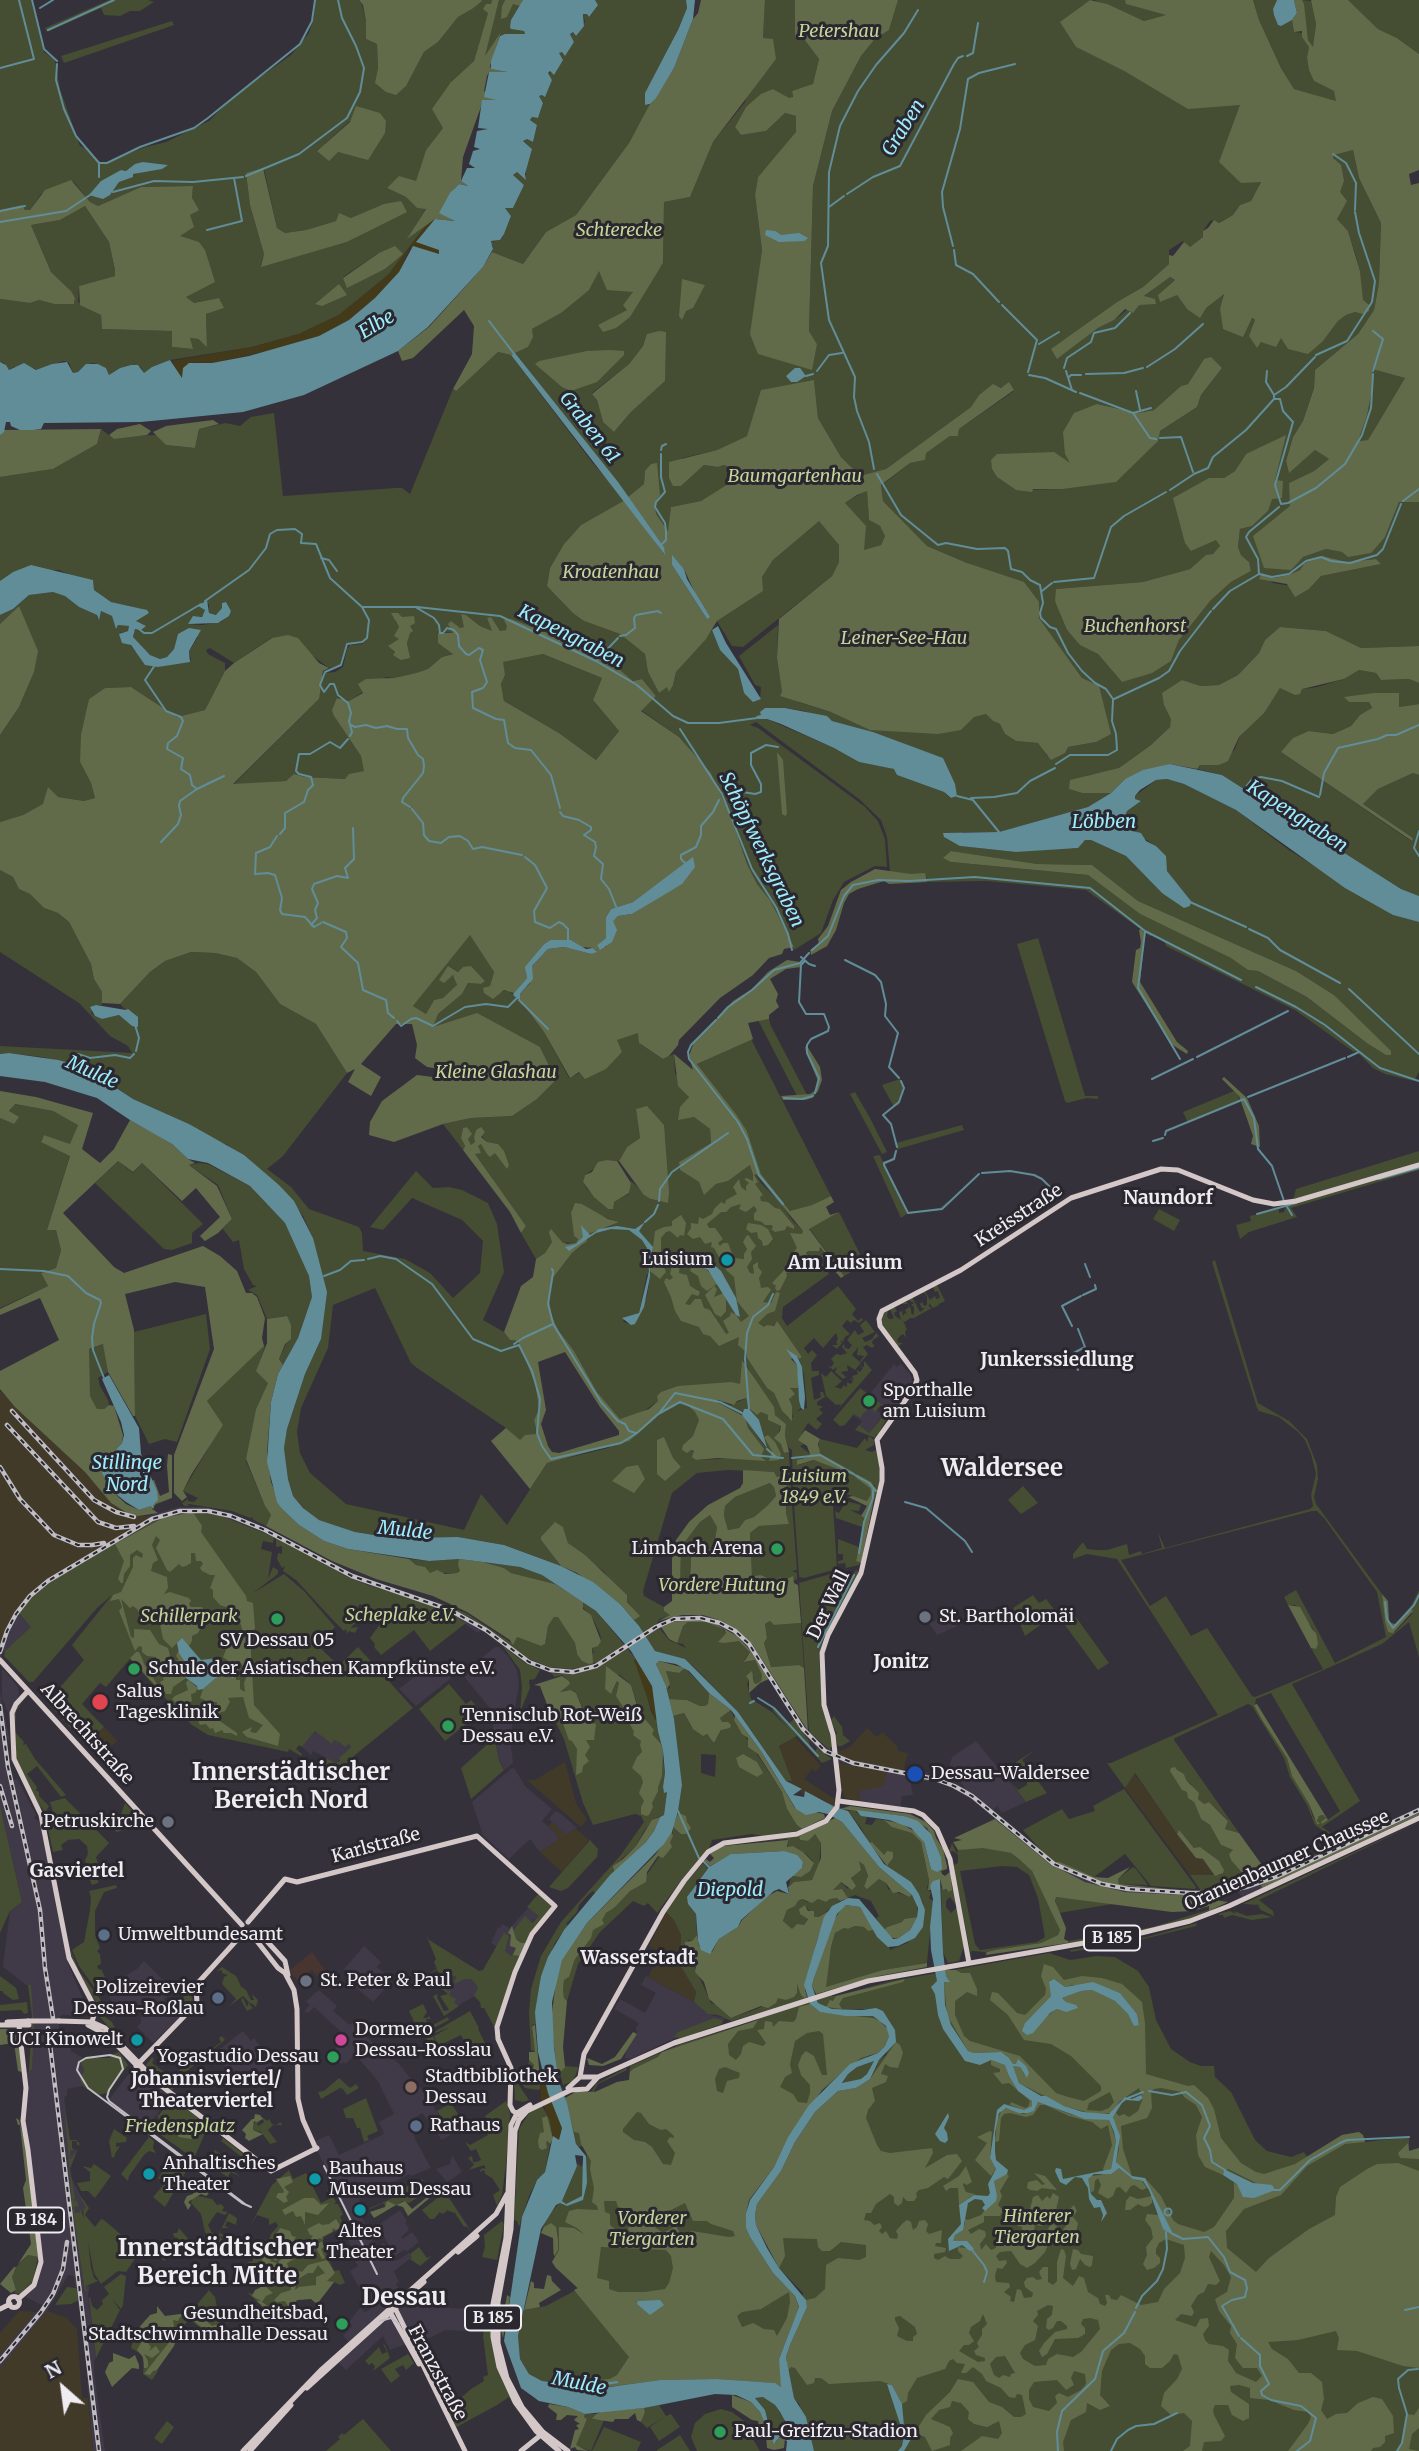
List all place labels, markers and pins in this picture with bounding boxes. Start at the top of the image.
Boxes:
place label: Luisium [642,1249,713,1271]
marker: Luisium [719,1252,735,1268]
place label: Sporthalle am Luisium [883,1380,986,1422]
marker: Sporthalle am Luisium [861,1393,877,1409]
place label: Limbach Arena [631,1538,763,1560]
marker: Limbach Arena [769,1541,785,1557]
place label: St. Bartholomäi [939,1606,1074,1628]
marker: St. Bartholomäi [917,1609,933,1625]
marker: SV Dessau 05 [269,1611,285,1627]
place label: SV Dessau 05 [219,1630,335,1652]
place label: Schule der Asiatischen Kampfkünste e.V. [148,1658,495,1680]
marker: Schule der Asiatischen Kampfkünste e.V. [126,1661,142,1677]
place label: Salus Tagesklinik [116,1681,219,1724]
marker: Salus Tagesklinik [90,1692,110,1712]
place label: Tennisclub Rot-Weiß Dessau e.V. [462,1705,642,1748]
marker: Tennisclub Rot-Weiß Dessau e.V. [440,1718,456,1734]
place label: Dessau-Waldersee [931,1763,1089,1785]
marker: Dessau-Waldersee [905,1764,925,1784]
place label: Petruskirche [43,1811,154,1833]
marker: Petruskirche [160,1814,176,1830]
place label: Umweltbundesamt [118,1924,283,1946]
marker: Umweltbundesamt [96,1927,112,1943]
place label: St. Peter & Paul [320,1970,451,1992]
marker: St. Peter & Paul [298,1973,314,1989]
place label: Polizeirevier Dessau-Roßlau [74,1977,204,2020]
marker: Polizeirevier Dessau-Roßlau [210,1990,226,2006]
place label: Dormero Dessau-Rosslau [355,2019,492,2062]
place label: UCI Kinowelt [9,2029,123,2051]
marker: UCI Kinowelt [129,2032,145,2048]
marker: Dormero Dessau-Rosslau [333,2032,349,2048]
place label: Yogastudio Dessau [157,2046,319,2068]
marker: Yogastudio Dessau [325,2049,341,2065]
place label: Stadtbibliothek Dessau [425,2066,558,2108]
marker: Stadtbibliothek Dessau [403,2079,419,2095]
place label: Rathaus [430,2115,500,2137]
marker: Rathaus [408,2118,424,2134]
place label: Anhaltisches Theater [163,2153,276,2196]
place label: Bauhaus Museum Dessau [329,2158,471,2200]
marker: Anhaltisches Theater [141,2166,157,2182]
marker: Bauhaus Museum Dessau [307,2171,323,2187]
marker: Altes Theater [352,2202,368,2218]
place label: Altes Theater [326,2221,394,2264]
place label: Gesundheitsbad, Stadtschwimmhalle Dessau [88,2303,328,2346]
marker: Gesundheitsbad, Stadtschwimmhalle Dessau [334,2316,350,2332]
place label: Paul-Greifzu-Stadion [734,2421,918,2443]
marker: Paul-Greifzu-Stadion [712,2424,728,2440]

